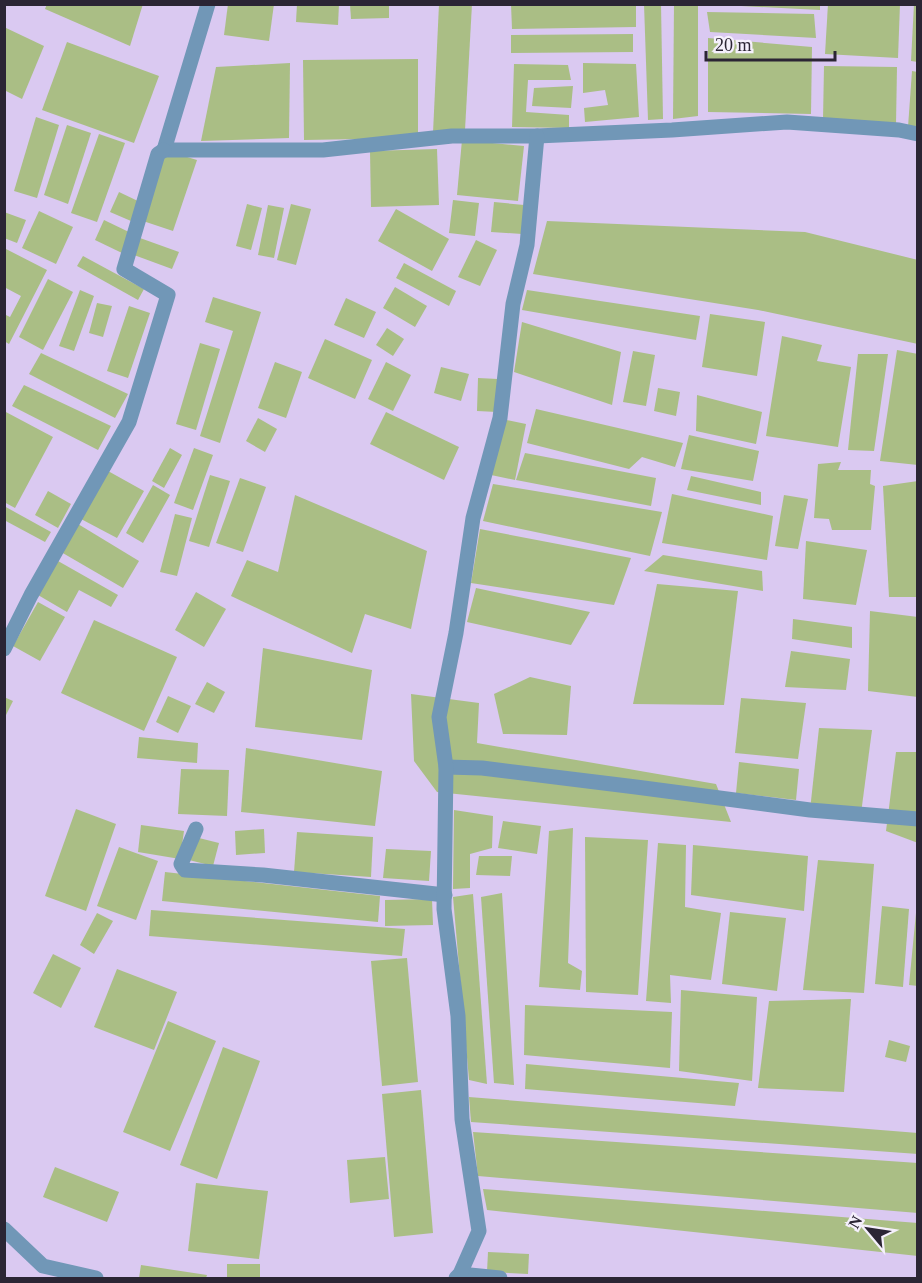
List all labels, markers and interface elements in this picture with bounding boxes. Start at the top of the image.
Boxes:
scale bar [706,24,835,62]
text: 20 m [715,35,752,55]
north arrow [838,1199,898,1259]
text: N [845,1212,866,1231]

